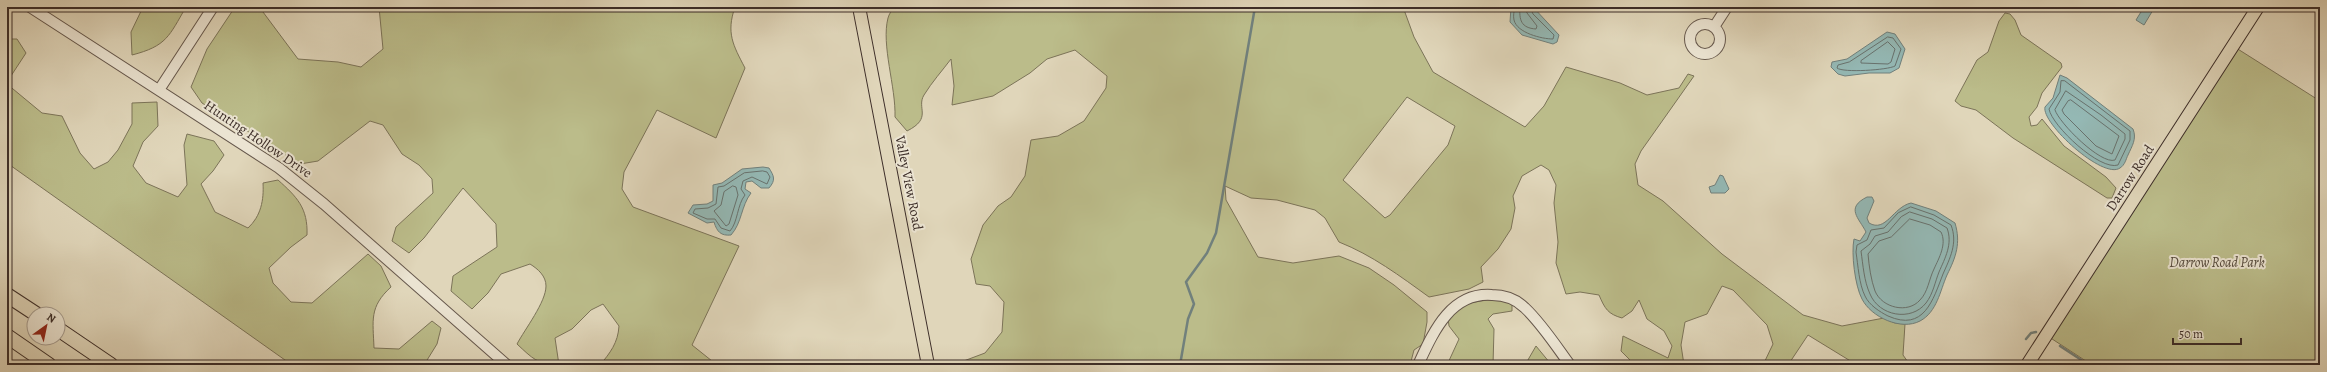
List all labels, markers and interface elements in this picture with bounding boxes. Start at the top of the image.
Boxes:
street label: Hunting Hollow Drive [200,96,316,182]
street label: Valley View Road [890,133,928,232]
street label: Darrow Road [2101,141,2159,215]
park label: Darrow Road Park [2169,253,2265,272]
north arrow [26,306,66,346]
text: N [44,310,59,327]
scale bar [2173,320,2241,346]
text: 50 m [2179,326,2203,342]

